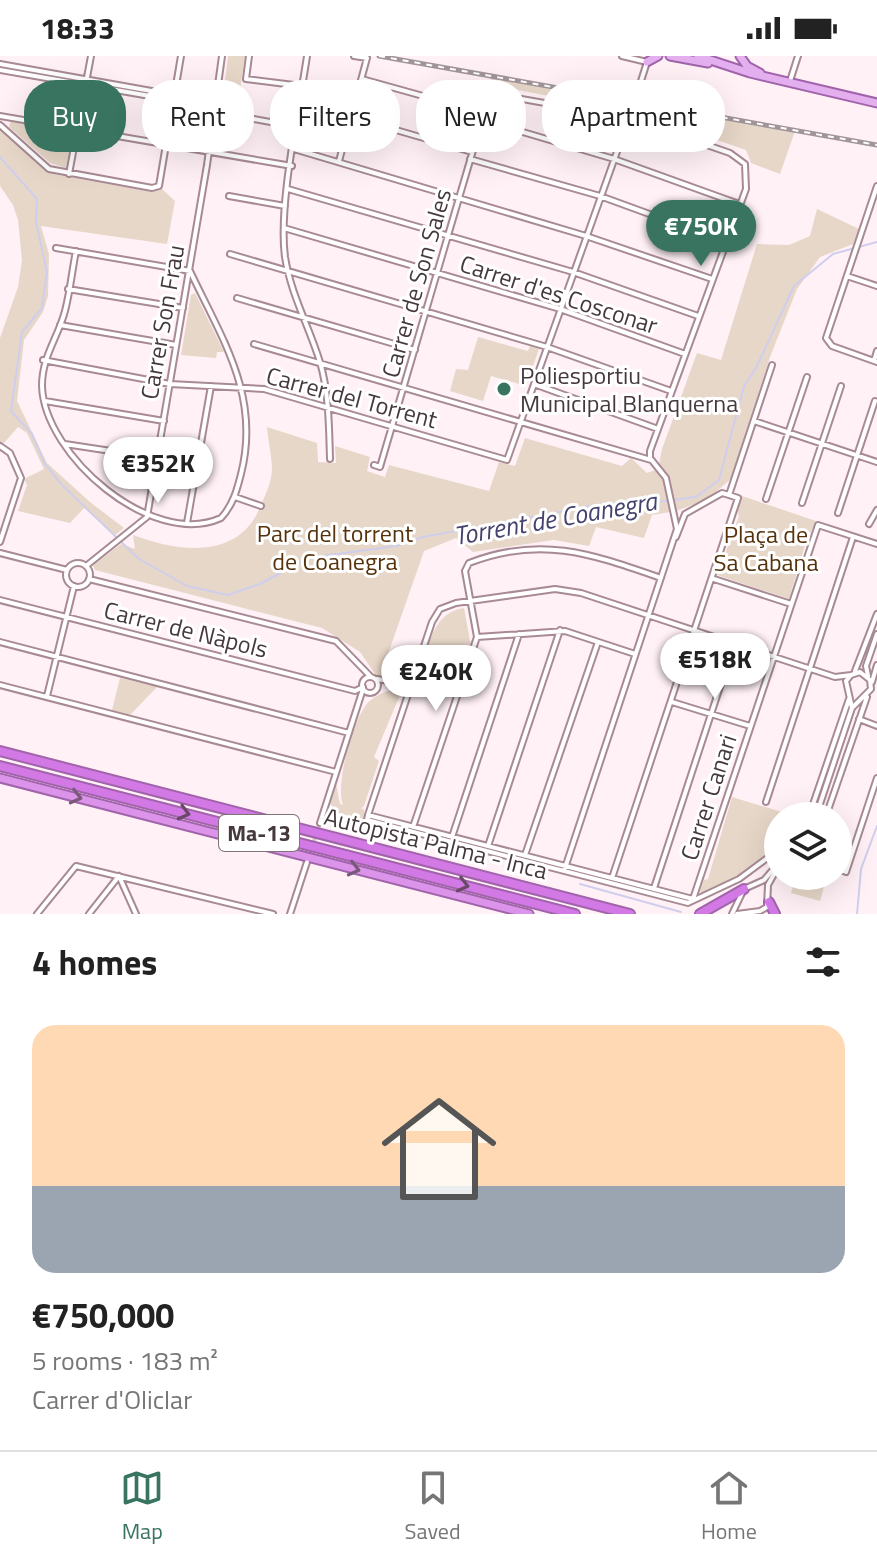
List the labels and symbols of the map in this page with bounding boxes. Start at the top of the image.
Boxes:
street label: Carrer de Son Sales [372,184,460,382]
pin: €750K [645,200,757,268]
street label: Carrer Son Frau [131,242,193,402]
street label: Carrer d'es Cosconar [456,245,662,343]
street label: Carrer del Torrent [263,357,442,437]
place label: Poliesportiu Municipal Blanquerna [520,357,738,421]
marker: Poliesportiu Municipal Blanquerna [495,380,513,398]
pin: €352K [102,437,214,505]
water label: Torrent de Coanegra [450,481,661,555]
park label: Parc del torrent de Coanegra [257,515,414,579]
park label: Plaça de Sa Cabana [714,516,818,580]
street label: Carrer de Nàpols [100,591,272,667]
pin: €518K [659,633,771,701]
pin: €240K [380,645,492,713]
street label: Carrer Canari [671,729,745,865]
one-way arrow [68,788,82,805]
street label: Autopista Palma - Inca [321,798,551,888]
one-way arrow [177,804,190,821]
road number: Ma-13 [219,815,299,851]
one-way arrow [347,860,361,877]
one-way arrow [455,876,469,893]

